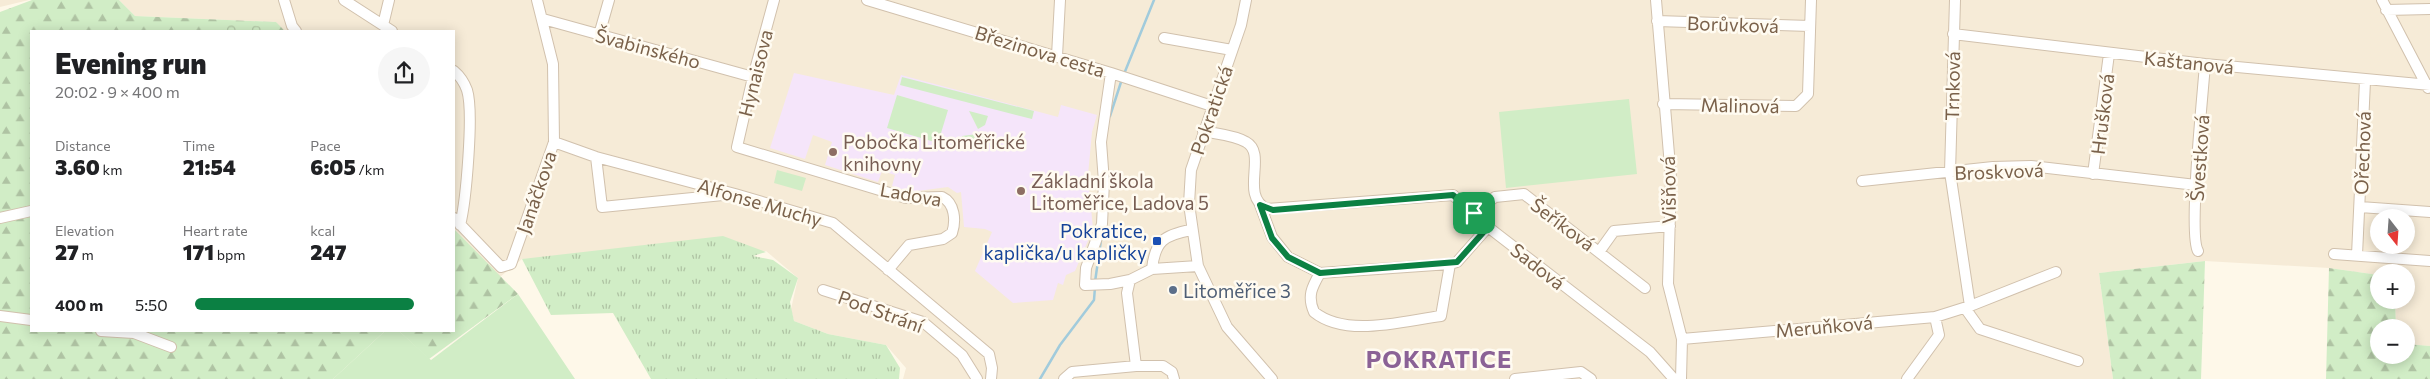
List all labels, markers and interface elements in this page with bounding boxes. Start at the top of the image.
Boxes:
street label: Borůvková [1687,11,1779,37]
street label: Březinova cesta [972,20,1108,82]
street label: Švabinského [593,22,703,73]
street label: Hynaisova [733,27,777,119]
text: Evening run [55,46,207,80]
street label: Kaštanová [2143,46,2235,78]
button: share [378,47,430,99]
street label: Trnková [1940,51,1964,121]
street label: Pokratická [1185,62,1237,158]
street label: Hrušková [2086,72,2118,156]
text: 20:02 · 9 × 400 m [55,82,180,101]
street label: Malinová [1700,93,1780,117]
street label: Ořechová [2349,111,2375,195]
street label: Švestková [2184,114,2213,202]
place label: Pobočka Litoměřické knihovny [843,130,1025,175]
text: Distance [55,137,111,154]
text: Time [183,137,215,154]
text: Pace [310,137,341,154]
marker: Pobočka Litoměřické knihovny [827,146,839,158]
street label: Janáčkova [511,148,561,236]
text: 3.60 [55,154,100,179]
text: 21:54 [183,154,236,179]
text: 6:05 [310,154,356,179]
street label: Višňová [1656,156,1680,224]
street label: Broskvová [1954,158,2044,184]
text: km [100,161,122,178]
text: /km [356,161,384,178]
place label: Základní škola Litoměřice, Ladova 5 [1031,169,1209,214]
street label: Alfonse Muchy [695,173,825,231]
street label: Ladova [878,177,944,211]
marker: Základní škola Litoměřice, Ladova 5 [1015,185,1027,197]
pin [1453,192,1495,234]
street label: Šeříková [1527,192,1600,255]
icon: arrive [1460,199,1488,227]
north arrow [2370,209,2415,254]
map controls [2370,209,2415,364]
place label: Pokratice, kaplička/u kapličky [983,219,1147,264]
text: Elevation [55,222,114,239]
text: Heart rate [183,222,248,239]
text: kcal [310,222,335,239]
marker: Pokratice, kaplička/u kapličky [1151,235,1163,247]
street label: Sadová [1506,238,1570,294]
text: 27 [55,239,79,264]
text: 171 [183,239,214,264]
text: 247 [310,239,347,264]
text: m [79,246,94,263]
text: bpm [214,246,246,263]
button: + [2370,264,2415,309]
place label: Litoměřice 3 [1183,279,1291,302]
marker: Litoměřice 3 [1167,284,1179,296]
street label: Pod Strání [835,285,928,337]
text: 400 m [55,295,103,314]
text: 5:50 [135,295,168,314]
street label: Meruňková [1774,310,1874,342]
button: − [2370,319,2415,364]
district label: POKRATICE [1366,344,1512,373]

